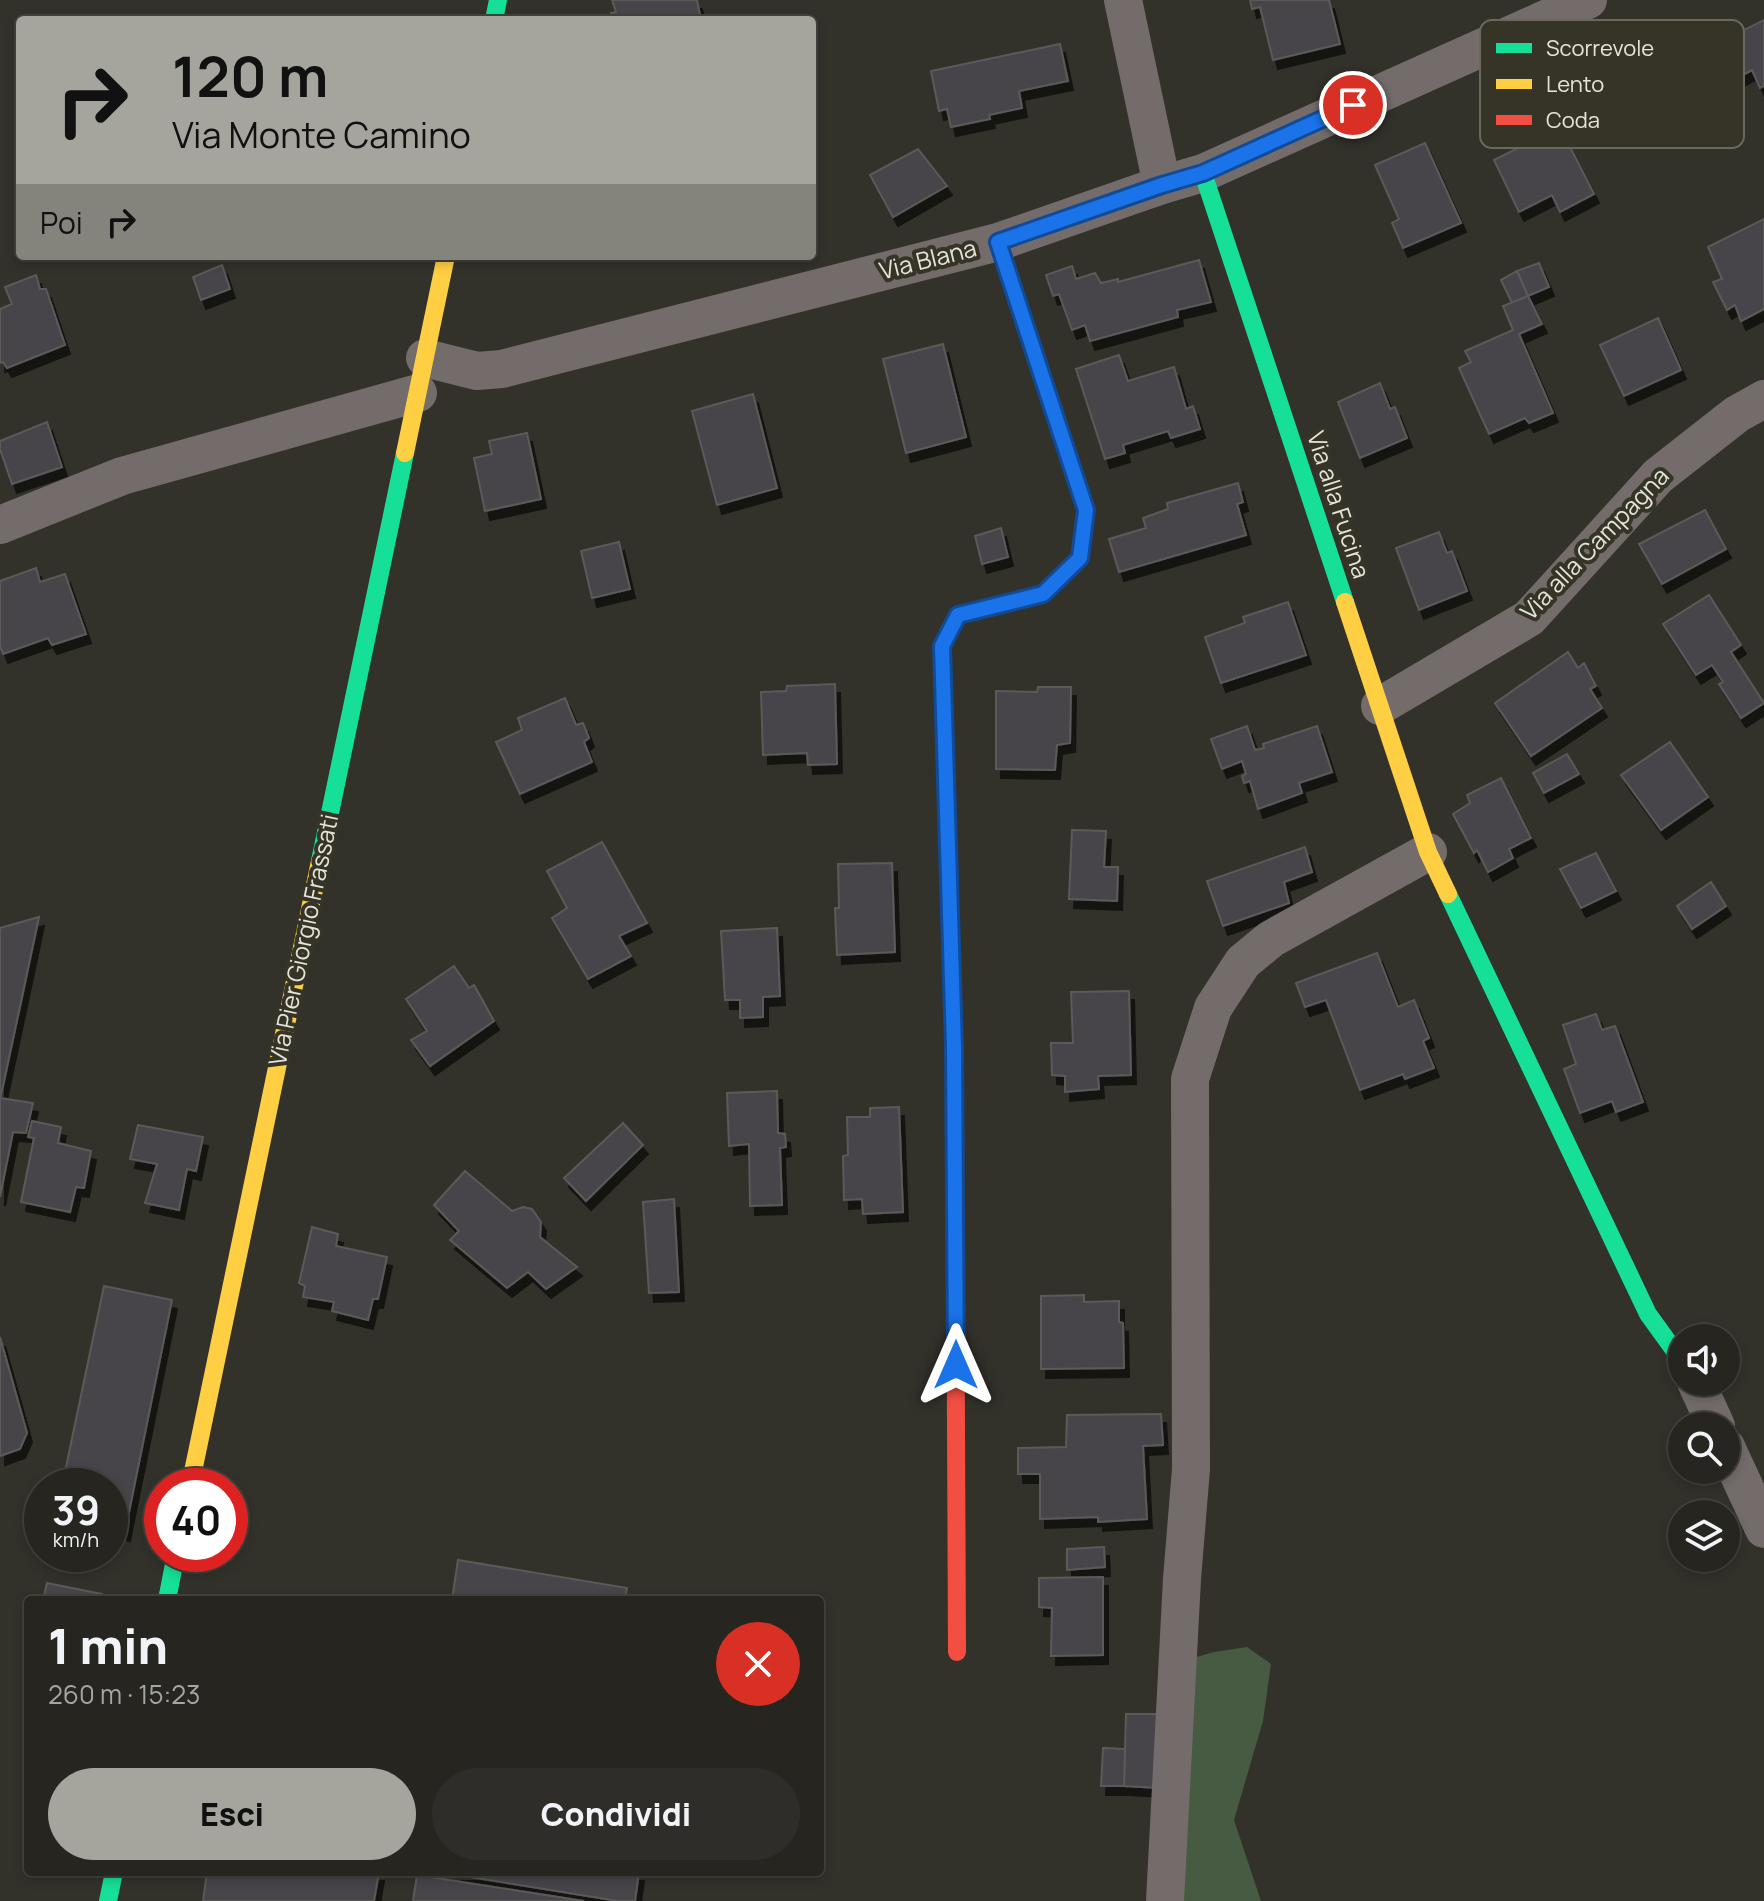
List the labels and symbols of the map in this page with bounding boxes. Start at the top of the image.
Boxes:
legend [1480,20,1744,148]
text: Scorrevole [1546,33,1654,63]
text: Lento [1546,69,1604,99]
pin [1319,71,1387,139]
text: Coda [1546,105,1600,135]
street label: Via Blana [876,231,980,287]
street label: Via alla Fucina [1300,427,1379,582]
street label: Via alla Campagna [1512,459,1675,627]
street label: Via Pier Giorgio Frassati [260,811,345,1068]
position arrow [914,1323,998,1407]
speed limit sign: 40 [144,1468,248,1572]

